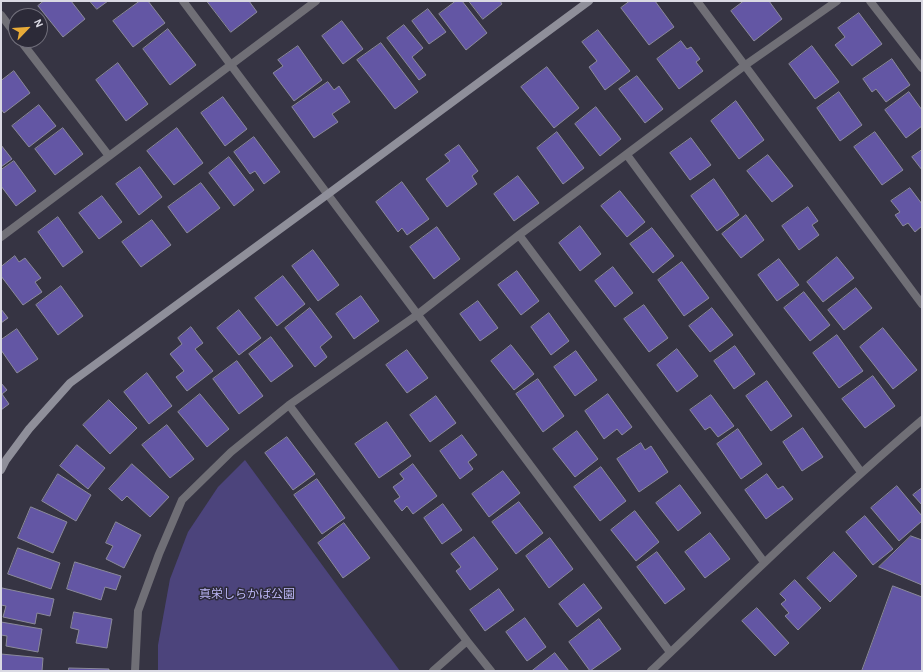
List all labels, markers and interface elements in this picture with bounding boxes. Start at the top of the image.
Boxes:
north arrow [8,8,48,48]
text: N [32,17,45,29]
park label: 真栄しらかば公園 [199,587,295,601]

